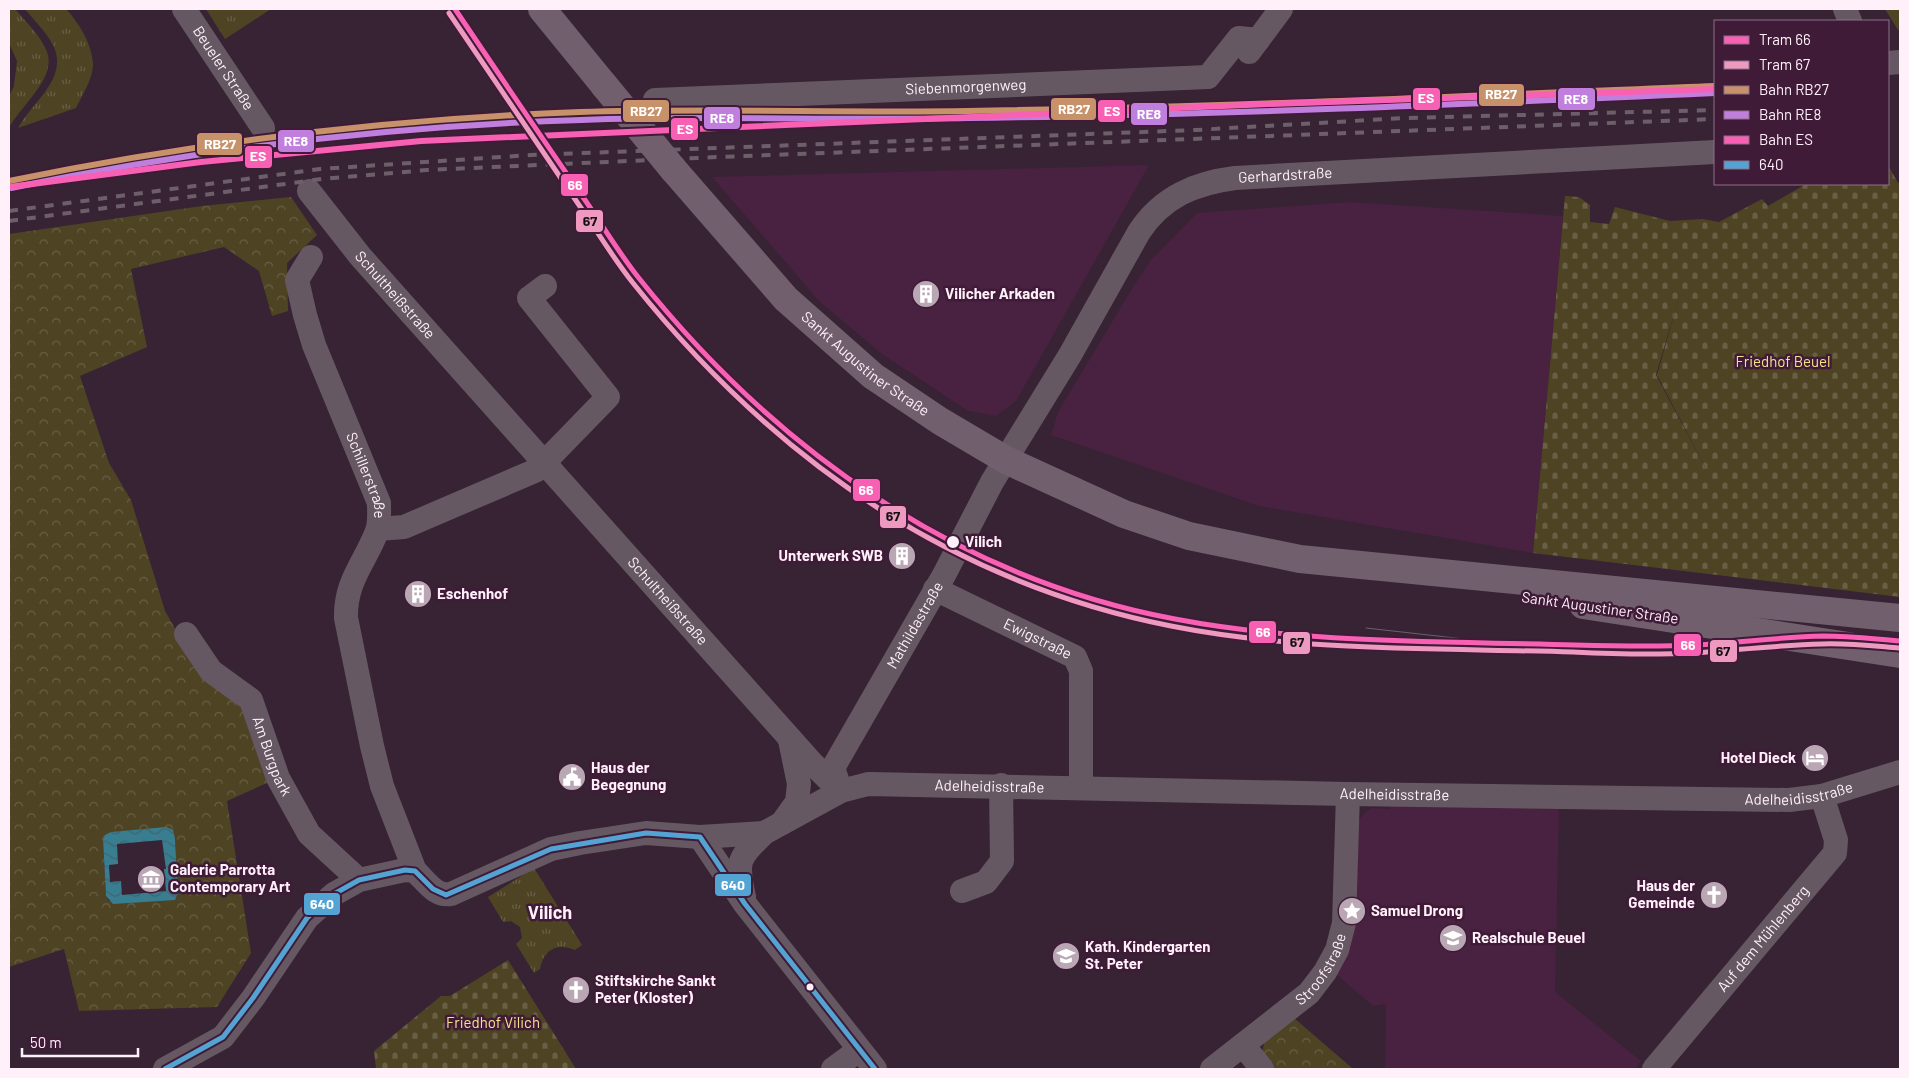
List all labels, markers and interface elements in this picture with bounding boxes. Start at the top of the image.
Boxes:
legend [1714,20,1889,185]
street label: Beueler Straße [190,22,258,113]
text: Tram 66 [1759,30,1811,48]
text: Tram 67 [1759,55,1810,73]
street label: Siebenmorgenweg [905,75,1027,98]
text: Bahn RB27 [1759,80,1829,98]
line badge: RB27 [1478,83,1525,107]
text: RB27 [1485,85,1517,102]
line badge: ES [1412,87,1441,111]
line badge: RE8 [1557,87,1596,111]
text: ES [1418,89,1434,106]
text: RE8 [1564,90,1589,107]
line badge: RB27 [1050,97,1097,121]
line badge: RB27 [622,99,670,123]
line badge: ES [1097,99,1126,123]
text: RB27 [1058,100,1090,117]
text: RB27 [630,102,662,119]
text: ES [1104,102,1120,119]
line badge: RE8 [1130,102,1168,126]
text: RE8 [1137,105,1162,122]
text: Bahn RE8 [1759,105,1821,123]
line badge: RE8 [703,106,741,130]
text: RE8 [710,109,735,126]
line badge: ES [670,117,699,141]
text: ES [677,120,693,137]
line badge: RE8 [277,129,315,153]
text: Bahn ES [1759,130,1813,148]
line badge: RB27 [196,132,243,156]
text: RE8 [284,132,309,149]
text: RB27 [204,135,236,152]
line badge: ES [244,145,273,169]
text: ES [250,147,266,164]
text: 640 [1759,155,1783,173]
street label: Gerhardstraße [1238,163,1333,186]
line badge: 66 [560,173,589,197]
text: 66 [567,176,583,193]
line badge: 67 [575,209,604,233]
text: 67 [583,212,597,229]
street label: Schultheißstraße [352,247,439,342]
building icon: Vilicher Arkaden [911,279,941,309]
place label: Vilicher Arkaden [945,284,1055,302]
street label: Sankt Augustiner Straße [798,307,933,419]
park label: Friedhof Beuel [1735,352,1831,370]
street label: Schillerstraße [343,429,389,518]
line badge: 66 [852,478,881,502]
text: 66 [858,481,874,498]
line badge: 67 [879,505,907,529]
text: 67 [886,507,900,524]
place label: Vilich [965,532,1002,550]
marker: Vilich [945,534,961,550]
building icon: Unterwerk SWB [887,541,917,571]
place label: Unterwerk SWB [779,546,883,564]
street label: Schultheißstraße [625,553,712,648]
street label: Mathildastraße [882,578,946,671]
building icon: Eschenhof [403,579,433,609]
place label: Eschenhof [437,584,508,602]
street label: Sankt Augustiner Straße [1521,587,1680,627]
street label: Ewigstraße [1001,614,1075,662]
line badge: 66 [1248,620,1277,644]
text: 66 [1255,623,1271,640]
line badge: 67 [1282,631,1311,655]
text: 67 [1290,633,1304,650]
line badge: 66 [1673,633,1702,657]
text: 66 [1680,636,1696,653]
line badge: 67 [1709,639,1738,663]
text: 67 [1716,642,1730,659]
street label: Am Burgpark [249,714,296,799]
hotel icon: Hotel Dieck [1800,743,1830,773]
place label: Hotel Dieck [1721,748,1796,766]
place label: Haus der Begegnung [591,758,666,793]
public building icon: Haus der Begegnung [557,762,587,792]
street label: Adelheidisstraße [935,775,1044,796]
street label: Adelheidisstraße [1745,777,1855,808]
street label: Adelheidisstraße [1339,784,1449,803]
place label: Galerie Parrotta Contemporary Art [170,860,291,895]
museum icon: Galerie Parrotta Contemporary Art [136,864,166,894]
line badge: 640 [714,873,752,897]
text: 640 [721,876,745,893]
place label: Haus der Gemeinde [1628,876,1695,911]
church icon: Haus der Gemeinde [1699,880,1729,910]
street label: Auf dem Mühlenberg [1713,881,1812,995]
line badge: 640 [303,892,341,916]
text: 640 [310,895,334,912]
place icon: Samuel Drong [1337,896,1367,926]
district label: Vilich [528,901,572,923]
place label: Samuel Drong [1371,901,1463,919]
school or university icon: Realschule Beuel [1438,923,1468,953]
place label: Realschule Beuel [1472,928,1585,946]
street label: Stroofstraße [1291,931,1349,1008]
place label: Kath. Kindergarten St. Peter [1085,937,1211,972]
school or university icon: Kath. Kindergarten St. Peter [1051,941,1081,971]
place label: Stiftskirche Sankt Peter (Kloster) [595,971,716,1006]
church icon: Stiftskirche Sankt Peter (Kloster) [561,975,591,1005]
unlabelled marker [805,982,815,992]
park label: Friedhof Vilich [446,1013,540,1031]
scale bar [22,1026,139,1058]
text: 50 m [30,1033,62,1051]

